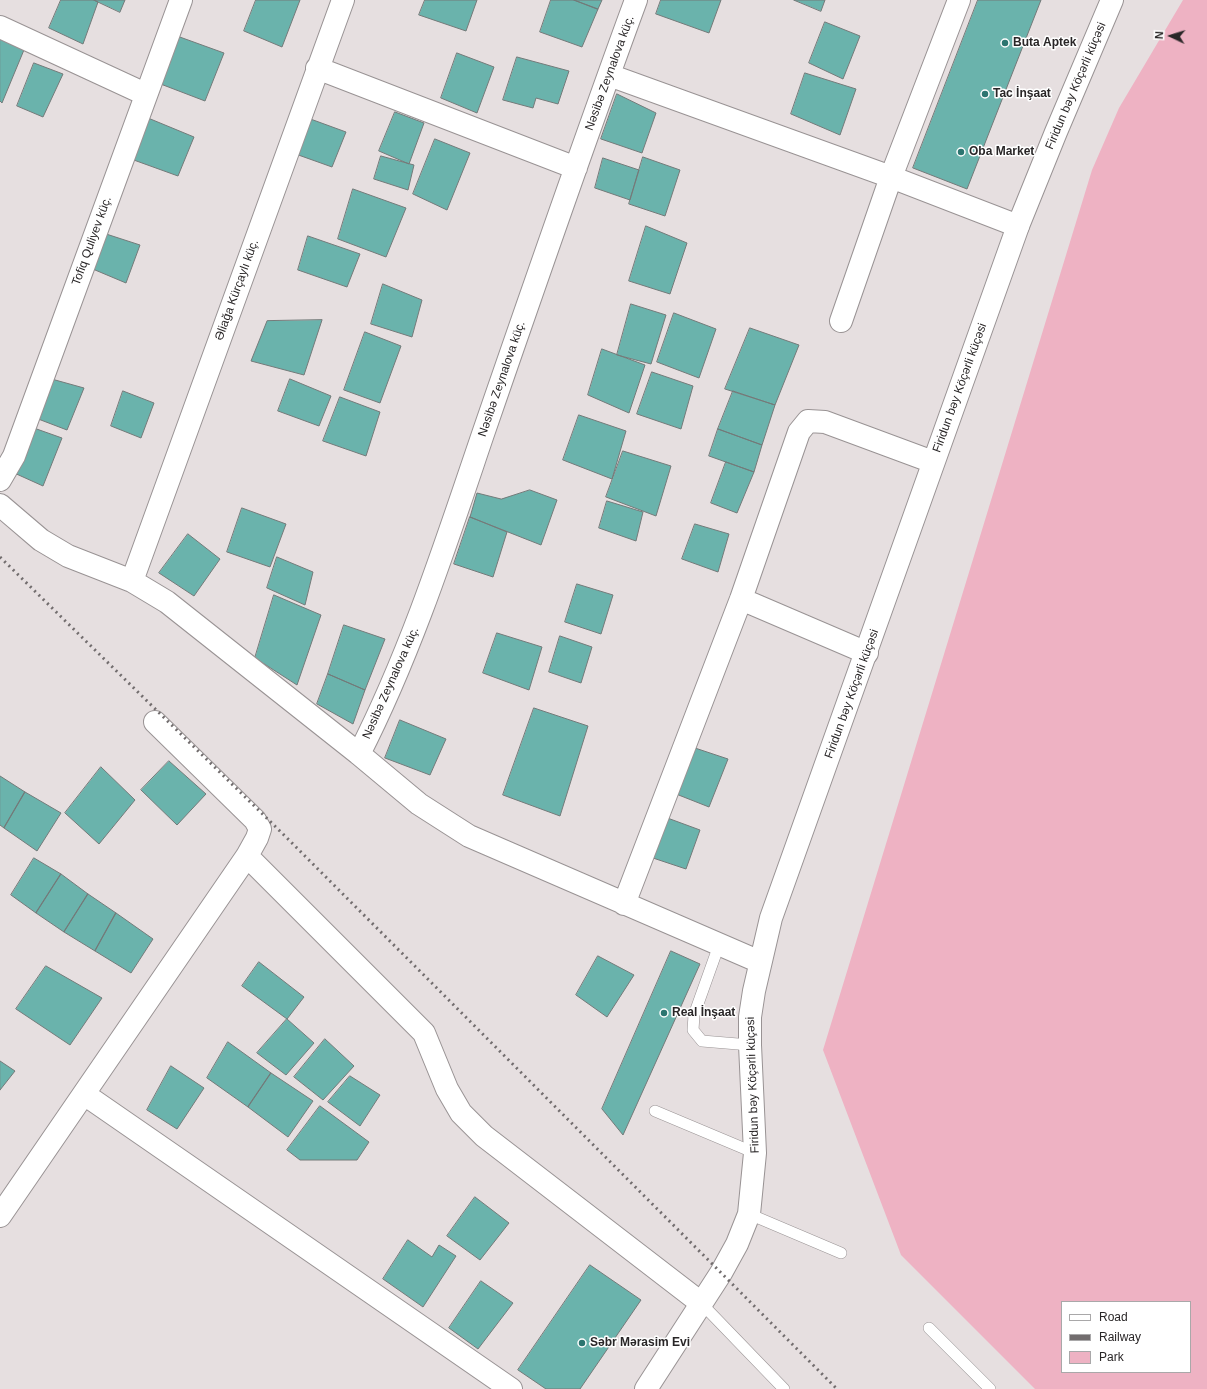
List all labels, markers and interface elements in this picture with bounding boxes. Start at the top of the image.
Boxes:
street label: Nəsibə Zeynalova küç. [582,14,638,132]
north arrow [1151,16,1191,56]
street label: Firidun bəy Köçərli küçəsi [1043,20,1109,152]
text: N [1153,31,1165,40]
place label: Buta Aptek [1013,36,1076,50]
marker: Buta Aptek [1000,38,1010,48]
place label: Tac İnşaat [993,87,1051,101]
marker: Tac İnşaat [980,89,990,99]
place label: Oba Market [969,145,1034,159]
marker: Oba Market [956,147,966,157]
street label: Tofiq Quliyev küç. [69,194,115,288]
street label: Əliağa Kürçaylı küç. [212,238,262,342]
street label: Nəsibə Zeynalova küç. [475,319,529,439]
street label: Firidun bəy Köçərli küçəsi [930,321,990,455]
street label: Nəsibə Zeynalova küç. [360,625,422,741]
street label: Firidun bəy Köçərli küçəsi [822,627,882,761]
place label: Real İnşaat [672,1006,735,1020]
marker: Real İnşaat [659,1008,669,1018]
street label: Firidun bəy Köçərli küçəsi [743,1016,763,1154]
legend [1061,1301,1191,1373]
text: Road [1099,1310,1128,1324]
text: Railway [1099,1330,1141,1344]
place label: Səbr Mərasim Evi [590,1336,690,1350]
marker: Səbr Mərasim Evi [577,1338,587,1348]
text: Park [1099,1350,1124,1364]

